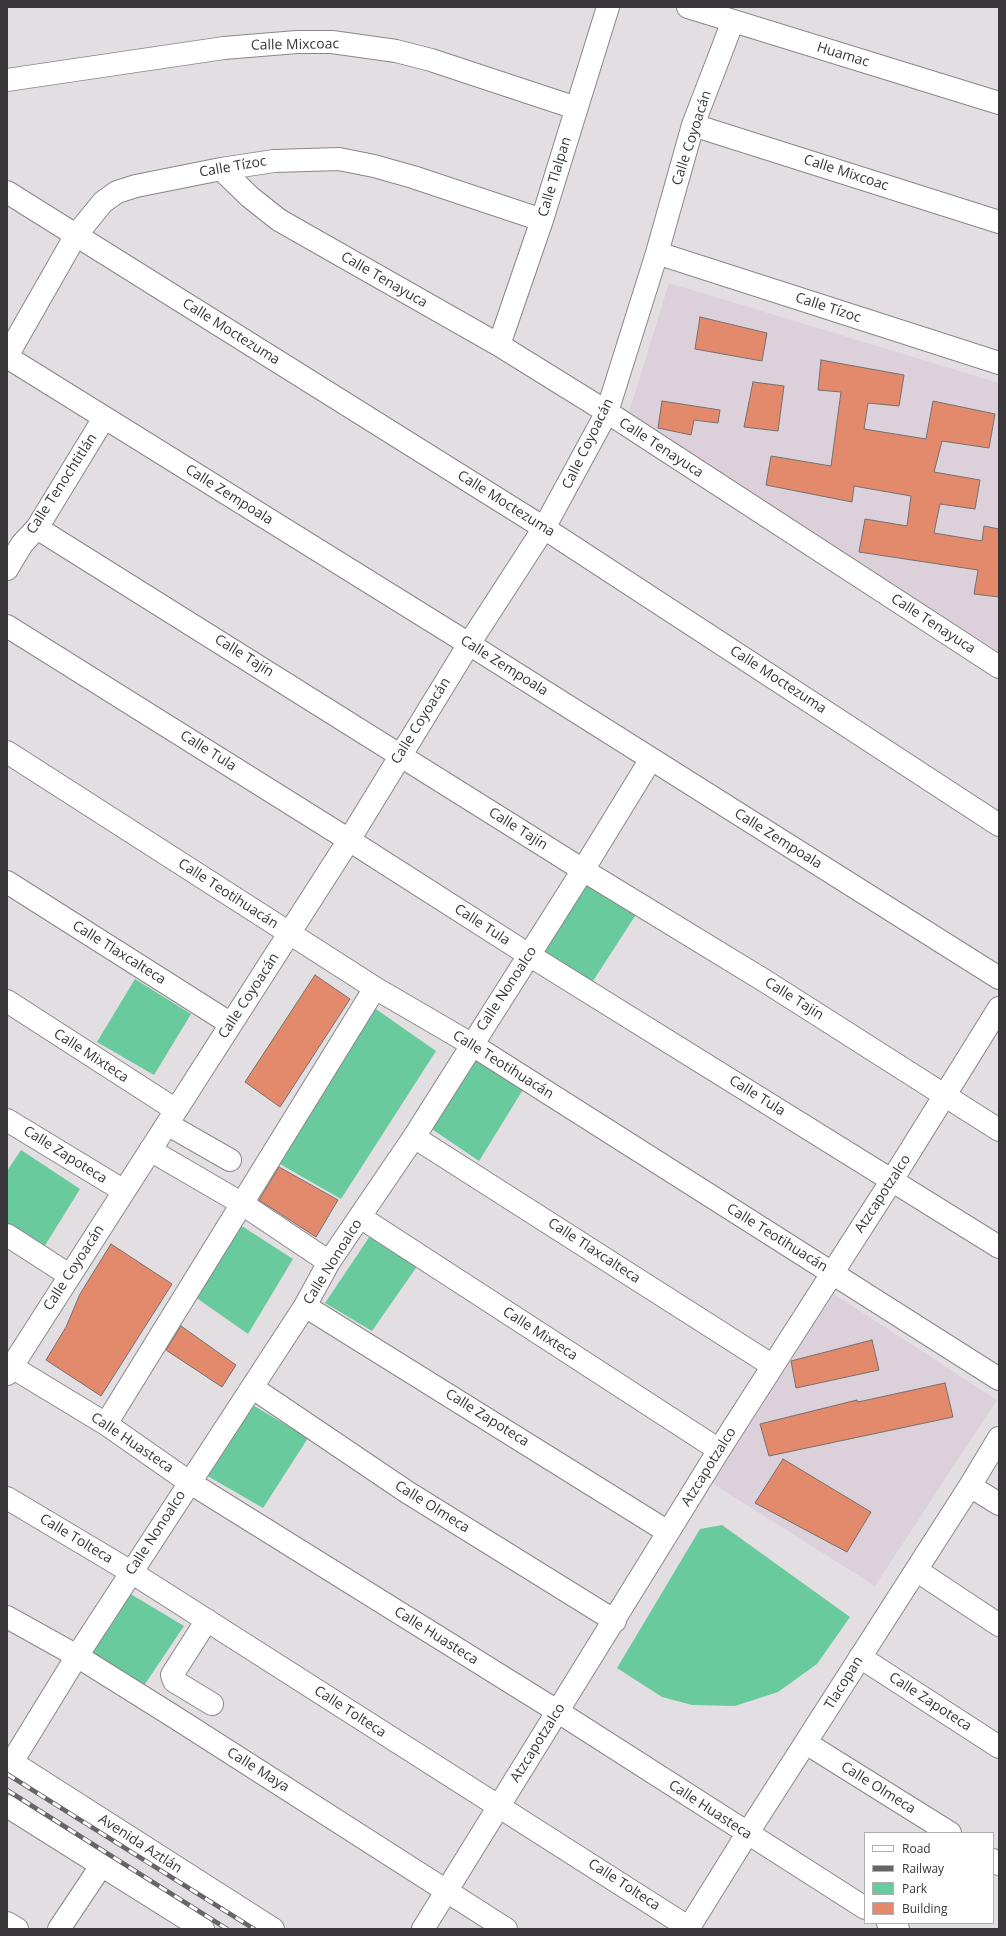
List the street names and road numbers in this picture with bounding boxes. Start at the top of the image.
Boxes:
street label: Calle Mixcoac [251,36,339,54]
street label: Huamac [815,39,871,71]
street label: Calle Coyoacán [669,88,715,188]
street label: Calle Tlalpan [535,135,575,219]
street label: Calle Mixcoac [801,151,891,195]
street label: Calle Tízoc [198,153,268,181]
street label: Calle Tenayuca [338,248,430,312]
street label: Calle Tízoc [793,289,863,327]
street label: Calle Moctezuma [179,295,283,369]
street label: Calle Coyoacán [559,396,617,492]
street label: Calle Tenayuca [616,414,706,482]
street label: Calle Tenochtitlán [23,431,101,537]
street label: Calle Zempoala [182,461,276,529]
street label: Calle Moctezuma [454,467,558,541]
street label: Calle Tenayuca [888,590,978,658]
street label: Calle Tajín [211,631,277,681]
street label: Calle Zempoala [457,632,551,700]
street label: Calle Moctezuma [727,643,829,717]
street label: Calle Coyoacán [388,675,454,767]
street label: Calle Tula [177,727,239,775]
street label: Calle Tajín [485,804,551,854]
street label: Calle Zempoala [731,805,825,873]
street label: Calle Teotihuacán [175,855,281,933]
street label: Calle Tula [451,901,513,949]
street label: Calle Tlaxcalteca [69,918,169,988]
street label: Calle Nonoalco [473,944,541,1034]
street label: Calle Coyoacán [215,950,283,1042]
street label: Calle Tajín [761,974,827,1024]
street label: Calle Mixteca [50,1026,132,1086]
street label: Calle Teotihuacán [449,1027,557,1103]
street label: Calle Tula [726,1072,788,1120]
street label: Calle Zapoteca [20,1123,110,1187]
street label: Atzcapotzalco [851,1152,915,1236]
street label: Calle Teotihuacán [723,1200,831,1276]
street label: Calle Tlaxcalteca [545,1215,643,1287]
street label: Calle Nonoalco [300,1216,366,1308]
street label: Calle Coyoacán [40,1222,108,1314]
street label: Calle Mixteca [499,1304,581,1364]
street label: Calle Zapoteca [442,1386,532,1450]
street label: Calle Huasteca [88,1409,176,1477]
street label: Atzcapotzalco [678,1424,740,1510]
street label: Calle Olmeca [392,1477,472,1537]
street label: Calle Nonoalco [122,1488,190,1578]
street label: Calle Tolteca [36,1511,116,1567]
street label: Calle Huasteca [391,1603,481,1669]
street label: Tlacopan [821,1653,867,1713]
street label: Calle Zapoteca [885,1669,975,1735]
street label: Calle Tolteca [311,1683,389,1741]
street label: Atzcapotzalco [507,1700,569,1786]
street label: Calle Maya [224,1744,292,1796]
street label: Calle Olmeca [838,1758,918,1818]
street label: Calle Huasteca [665,1777,755,1843]
street label: Avenida Aztlán [95,1811,185,1877]
street label: Calle Tolteca [585,1856,663,1914]

